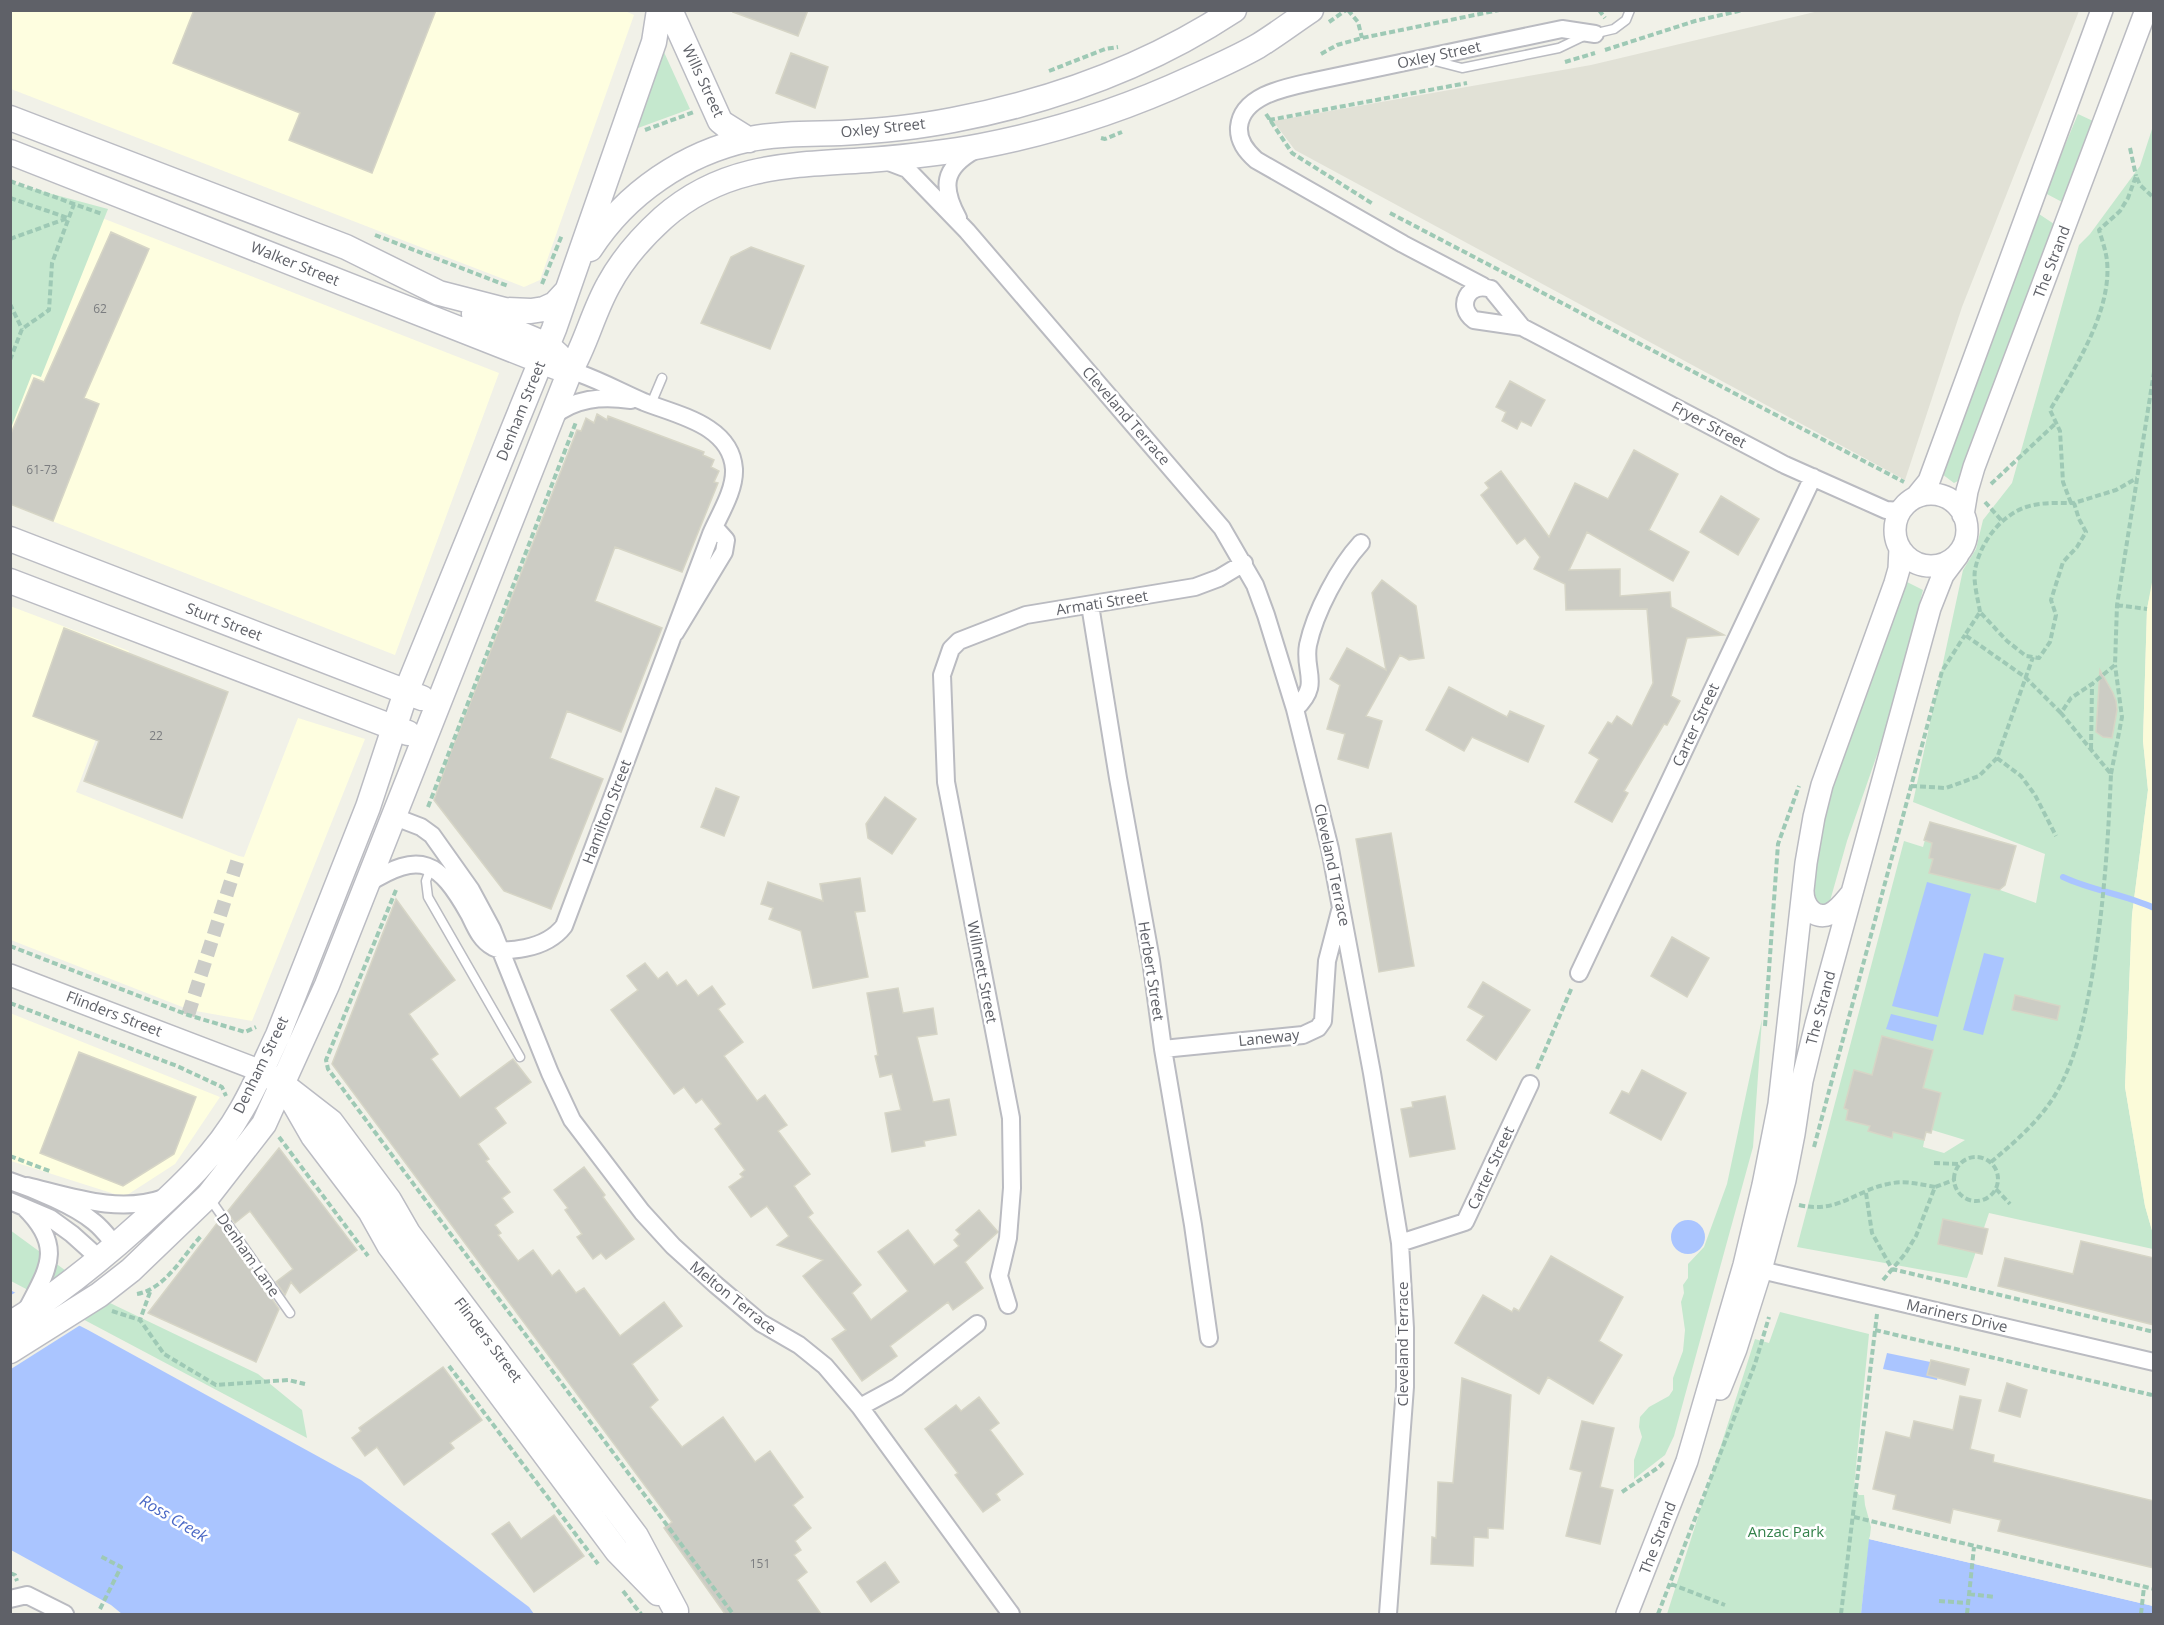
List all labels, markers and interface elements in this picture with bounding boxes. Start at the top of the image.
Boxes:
street label: Oxley Street [1395,35,1482,73]
street label: Wills Street [678,41,729,120]
street label: Oxley Street [840,113,926,141]
street label: The Strand [2028,222,2074,301]
street label: Walker Street [248,236,343,290]
house number: 62 [93,300,107,317]
street label: Denham Street [491,358,549,463]
street label: Cleveland Terrace [1078,362,1175,469]
street label: Fryer Street [1669,396,1750,452]
house number: 61-73 [26,461,58,478]
street label: Armati Street [1054,585,1149,619]
street label: Sturt Street [183,597,265,645]
street label: Carter Street [1667,680,1723,769]
house number: 22 [149,727,163,744]
street label: Hamilton Street [577,757,635,867]
street label: Cleveland Terrace [1310,802,1356,928]
street label: Willmett Street [963,919,1003,1025]
street label: Herbert Street [1134,920,1170,1022]
street label: The Strand [1801,968,1840,1047]
street label: Flinders Street [64,986,165,1041]
street label: Denham Street [228,1013,292,1116]
street label: Laneway [1237,1024,1301,1050]
street label: Carter Street [1462,1123,1518,1212]
street label: Denham Lane [213,1209,285,1300]
street label: Melton Terrace [686,1256,781,1338]
street label: Cleveland Terrace [1392,1282,1412,1406]
street label: Flinders Street [450,1293,527,1386]
street label: Mariners Drive [1905,1294,2010,1336]
water label: Ross Creek [136,1489,213,1548]
street label: The Strand [1634,1498,1680,1577]
park label: Anzac Park [1748,1521,1824,1541]
house number: 151 [750,1555,770,1572]

